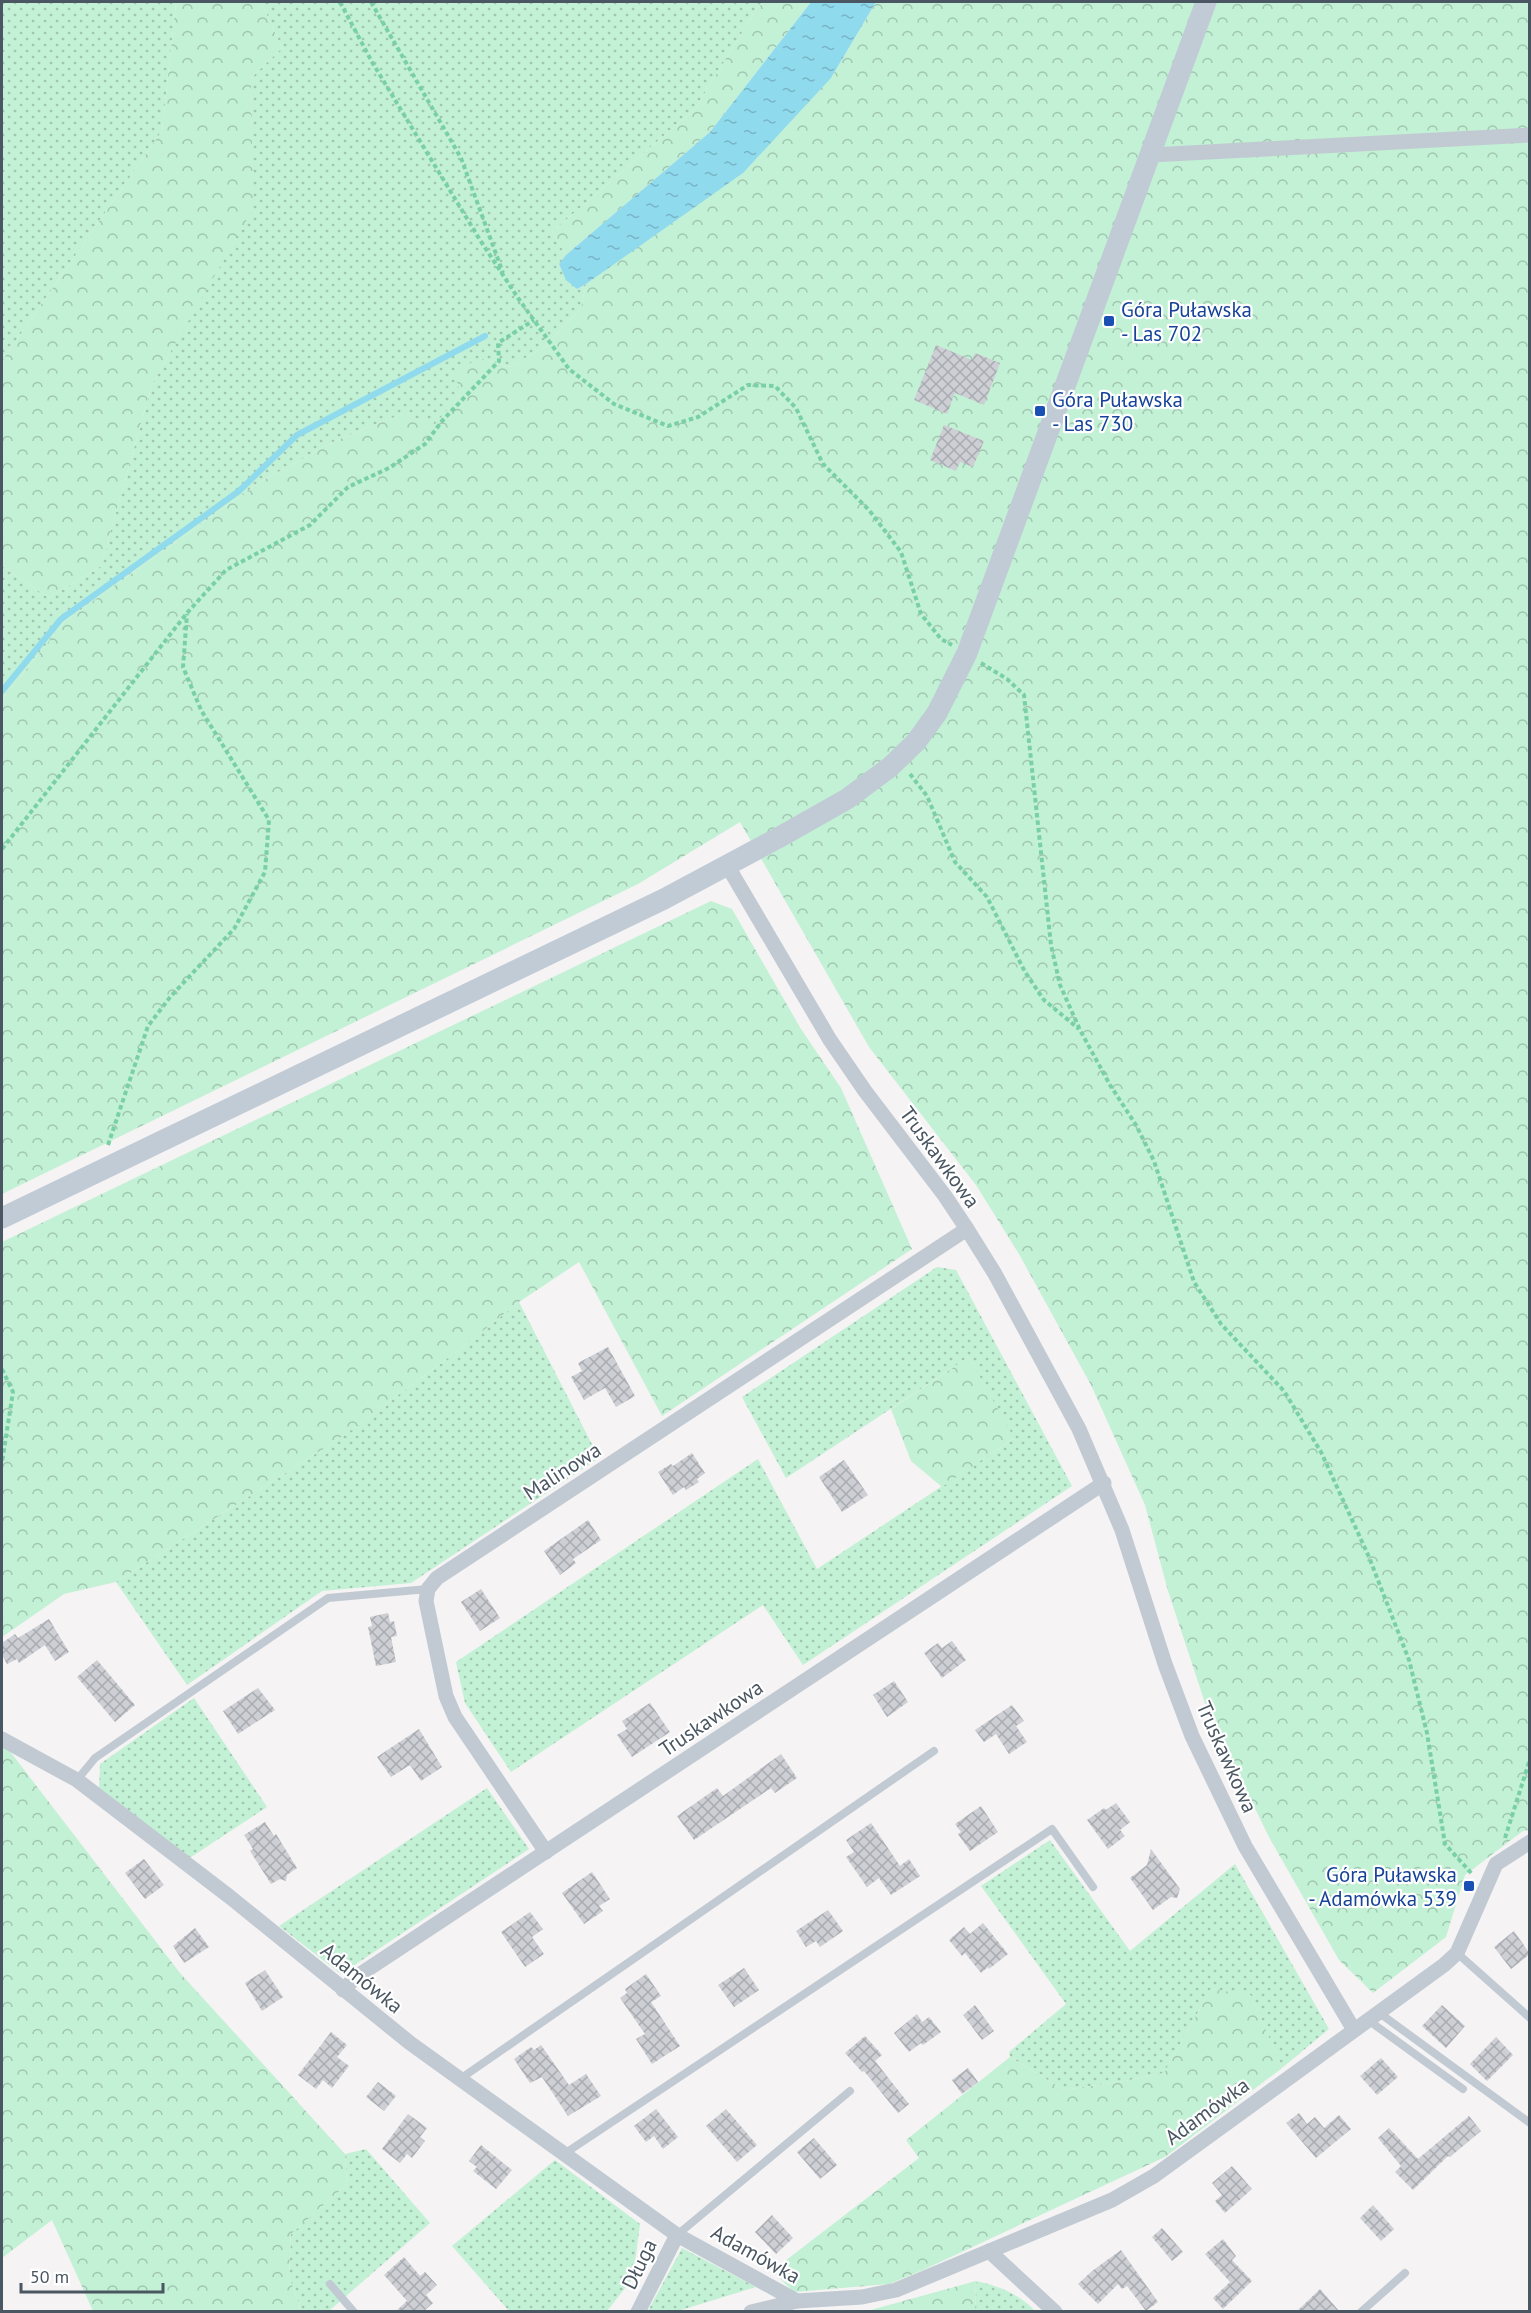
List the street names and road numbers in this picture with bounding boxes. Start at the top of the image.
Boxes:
street label: Truskawkowa [894,1101,986,1213]
street label: Malinowa [518,1436,606,1506]
street label: Truskawkowa [654,1673,768,1763]
street label: Truskawkowa [1190,1697,1264,1817]
street label: Adamówka [315,1937,409,2019]
street label: Adamówka [1159,2071,1255,2151]
street label: Adamówka [707,2218,805,2290]
street label: Długa [615,2234,663,2294]

